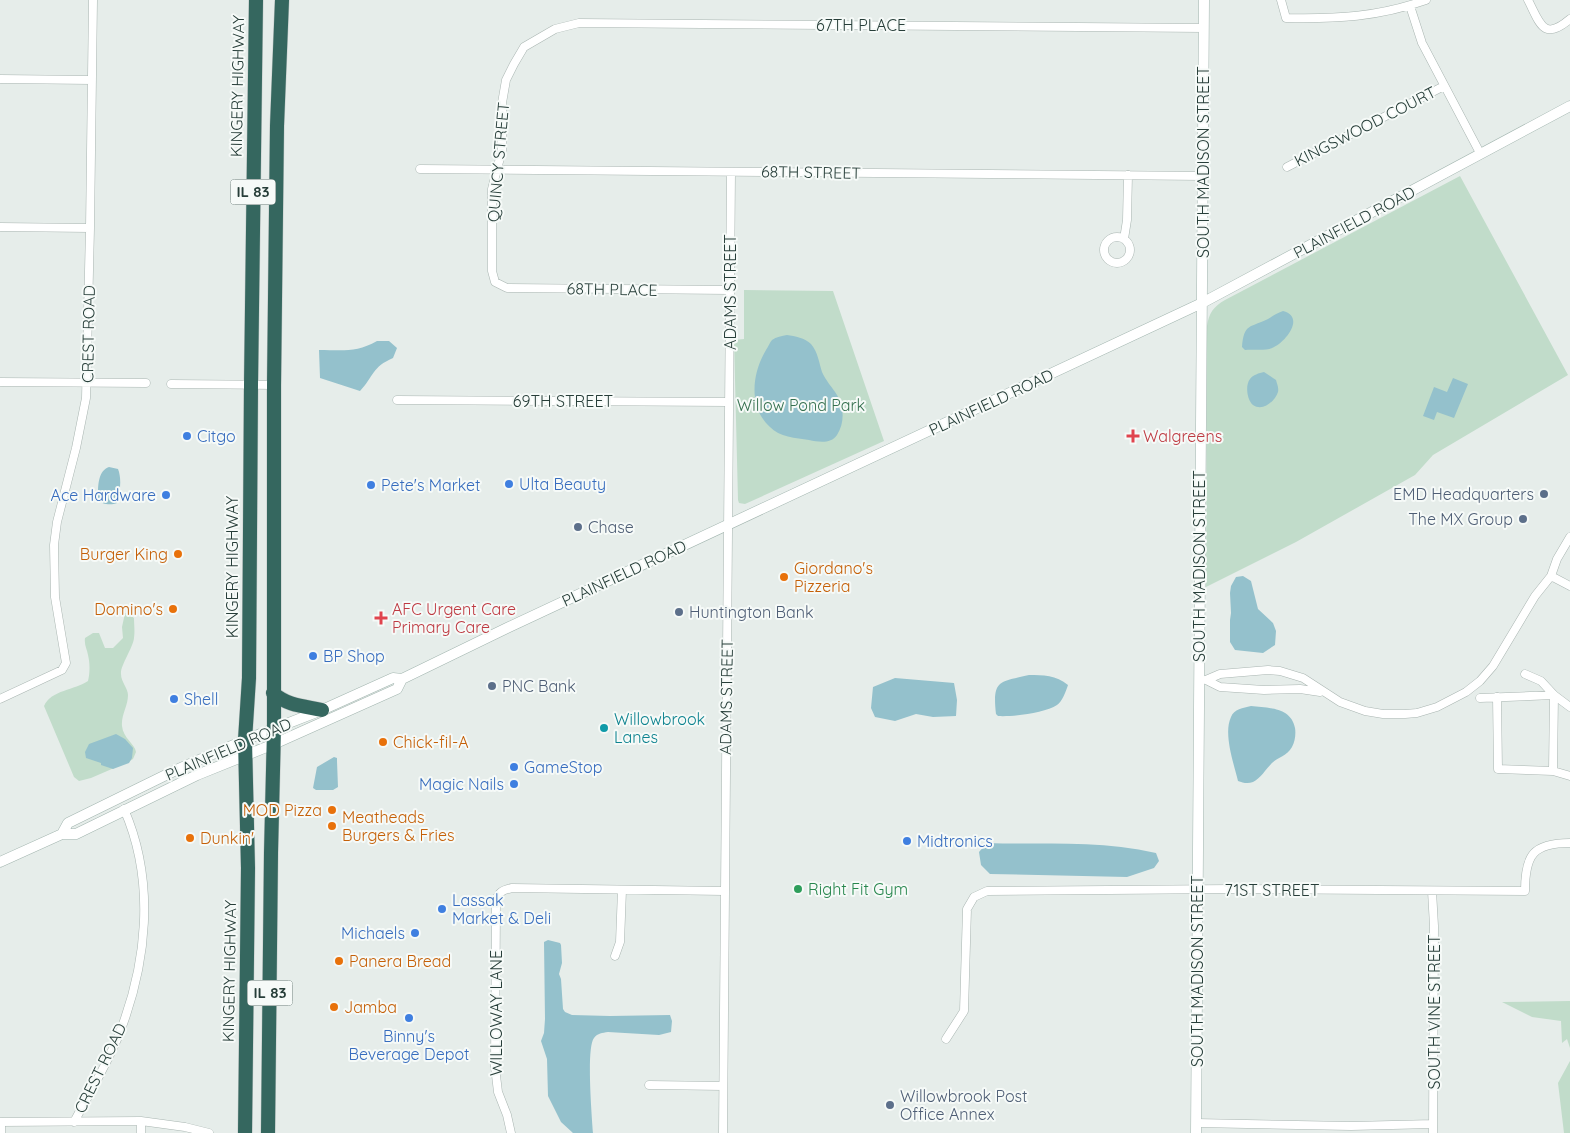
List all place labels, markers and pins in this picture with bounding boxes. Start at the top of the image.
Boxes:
place label: Citgo [197,426,236,446]
place label: Walgreens [1143,426,1222,446]
marker: Citgo [181,430,193,442]
marker: Walgreens [1127,430,1139,442]
place label: Ulta Beauty [519,474,606,494]
place label: Pete's Market [381,475,481,495]
marker: Ulta Beauty [503,478,515,490]
marker: Pete's Market [365,479,377,491]
place label: EMD Headquarters [1393,484,1534,504]
place label: Ace Hardware [51,485,156,505]
marker: EMD Headquarters [1538,488,1550,500]
marker: Ace Hardware [160,489,172,501]
place label: The MX Group [1408,509,1513,529]
marker: The MX Group [1517,513,1529,525]
place label: Chase [588,517,634,537]
marker: Chase [572,521,584,533]
place label: Burger King [80,544,168,564]
marker: Burger King [172,548,184,560]
place label: Giordano's Pizzeria [794,558,873,596]
marker: Giordano's Pizzeria [778,571,790,583]
place label: Domino's [94,599,163,619]
place label: AFC Urgent Care Primary Care [392,599,516,637]
place label: Huntington Bank [689,602,814,622]
marker: Domino's [167,603,179,615]
marker: Huntington Bank [673,606,685,618]
marker: AFC Urgent Care Primary Care [374,611,388,625]
place label: BP Shop [323,646,385,666]
marker: BP Shop [307,650,319,662]
place label: PNC Bank [502,676,576,696]
marker: PNC Bank [486,680,498,692]
place label: Shell [184,689,218,709]
marker: Shell [168,693,180,705]
place label: Willowbrook Lanes [614,709,705,747]
marker: Willowbrook Lanes [598,722,610,734]
place label: Chick-fil-A [393,732,469,752]
marker: Chick-fil-A [377,736,389,748]
place label: GameStop [524,757,602,777]
marker: GameStop [508,761,520,773]
place label: Magic Nails [419,774,504,794]
marker: Magic Nails [508,778,520,790]
place label: MOD Pizza [243,800,322,820]
marker: MOD Pizza [326,804,338,816]
place label: Meatheads Burgers & Fries [342,807,454,845]
marker: Meatheads Burgers & Fries [326,820,338,832]
place label: Dunkin' [200,828,254,848]
place label: Midtronics [917,831,993,851]
marker: Dunkin' [184,832,196,844]
marker: Midtronics [901,835,913,847]
place label: Right Fit Gym [808,879,908,899]
marker: Right Fit Gym [792,883,804,895]
place label: Lassak Market & Deli [452,890,551,928]
marker: Lassak Market & Deli [436,903,448,915]
place label: Michaels [341,923,405,943]
marker: Michaels [409,927,421,939]
place label: Panera Bread [349,951,451,971]
marker: Panera Bread [333,955,345,967]
place label: Jamba [344,997,397,1017]
marker: Jamba [328,1001,340,1013]
marker: Binny's Beverage Depot [403,1012,415,1024]
place label: Binny's Beverage Depot [349,1026,469,1064]
place label: Willowbrook Post Office Annex [900,1086,1028,1124]
marker: Willowbrook Post Office Annex [884,1099,896,1111]

